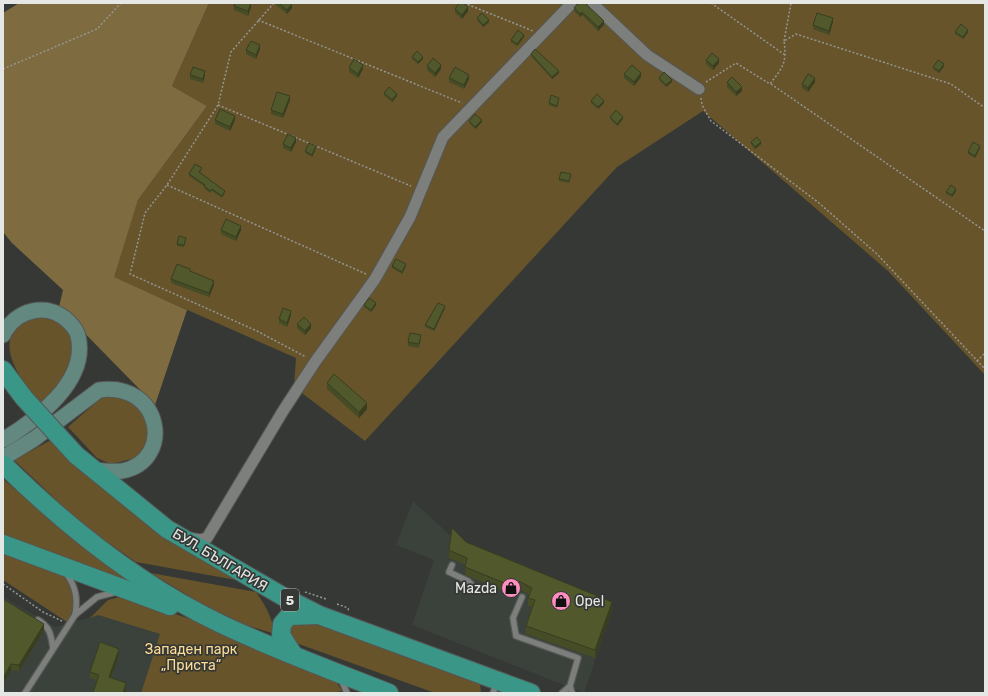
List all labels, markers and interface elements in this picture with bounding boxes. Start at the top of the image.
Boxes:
street label: БУЛ. БЪЛГАРИЯ [169,525,271,595]
shop icon: Mazda [500,577,522,599]
place label: Mazda [455,580,497,597]
road number: 5 [281,589,299,611]
shop icon: Opel [550,590,572,612]
place label: Opel [575,593,604,610]
park label: Западен парк „Приста“ [145,641,238,674]

